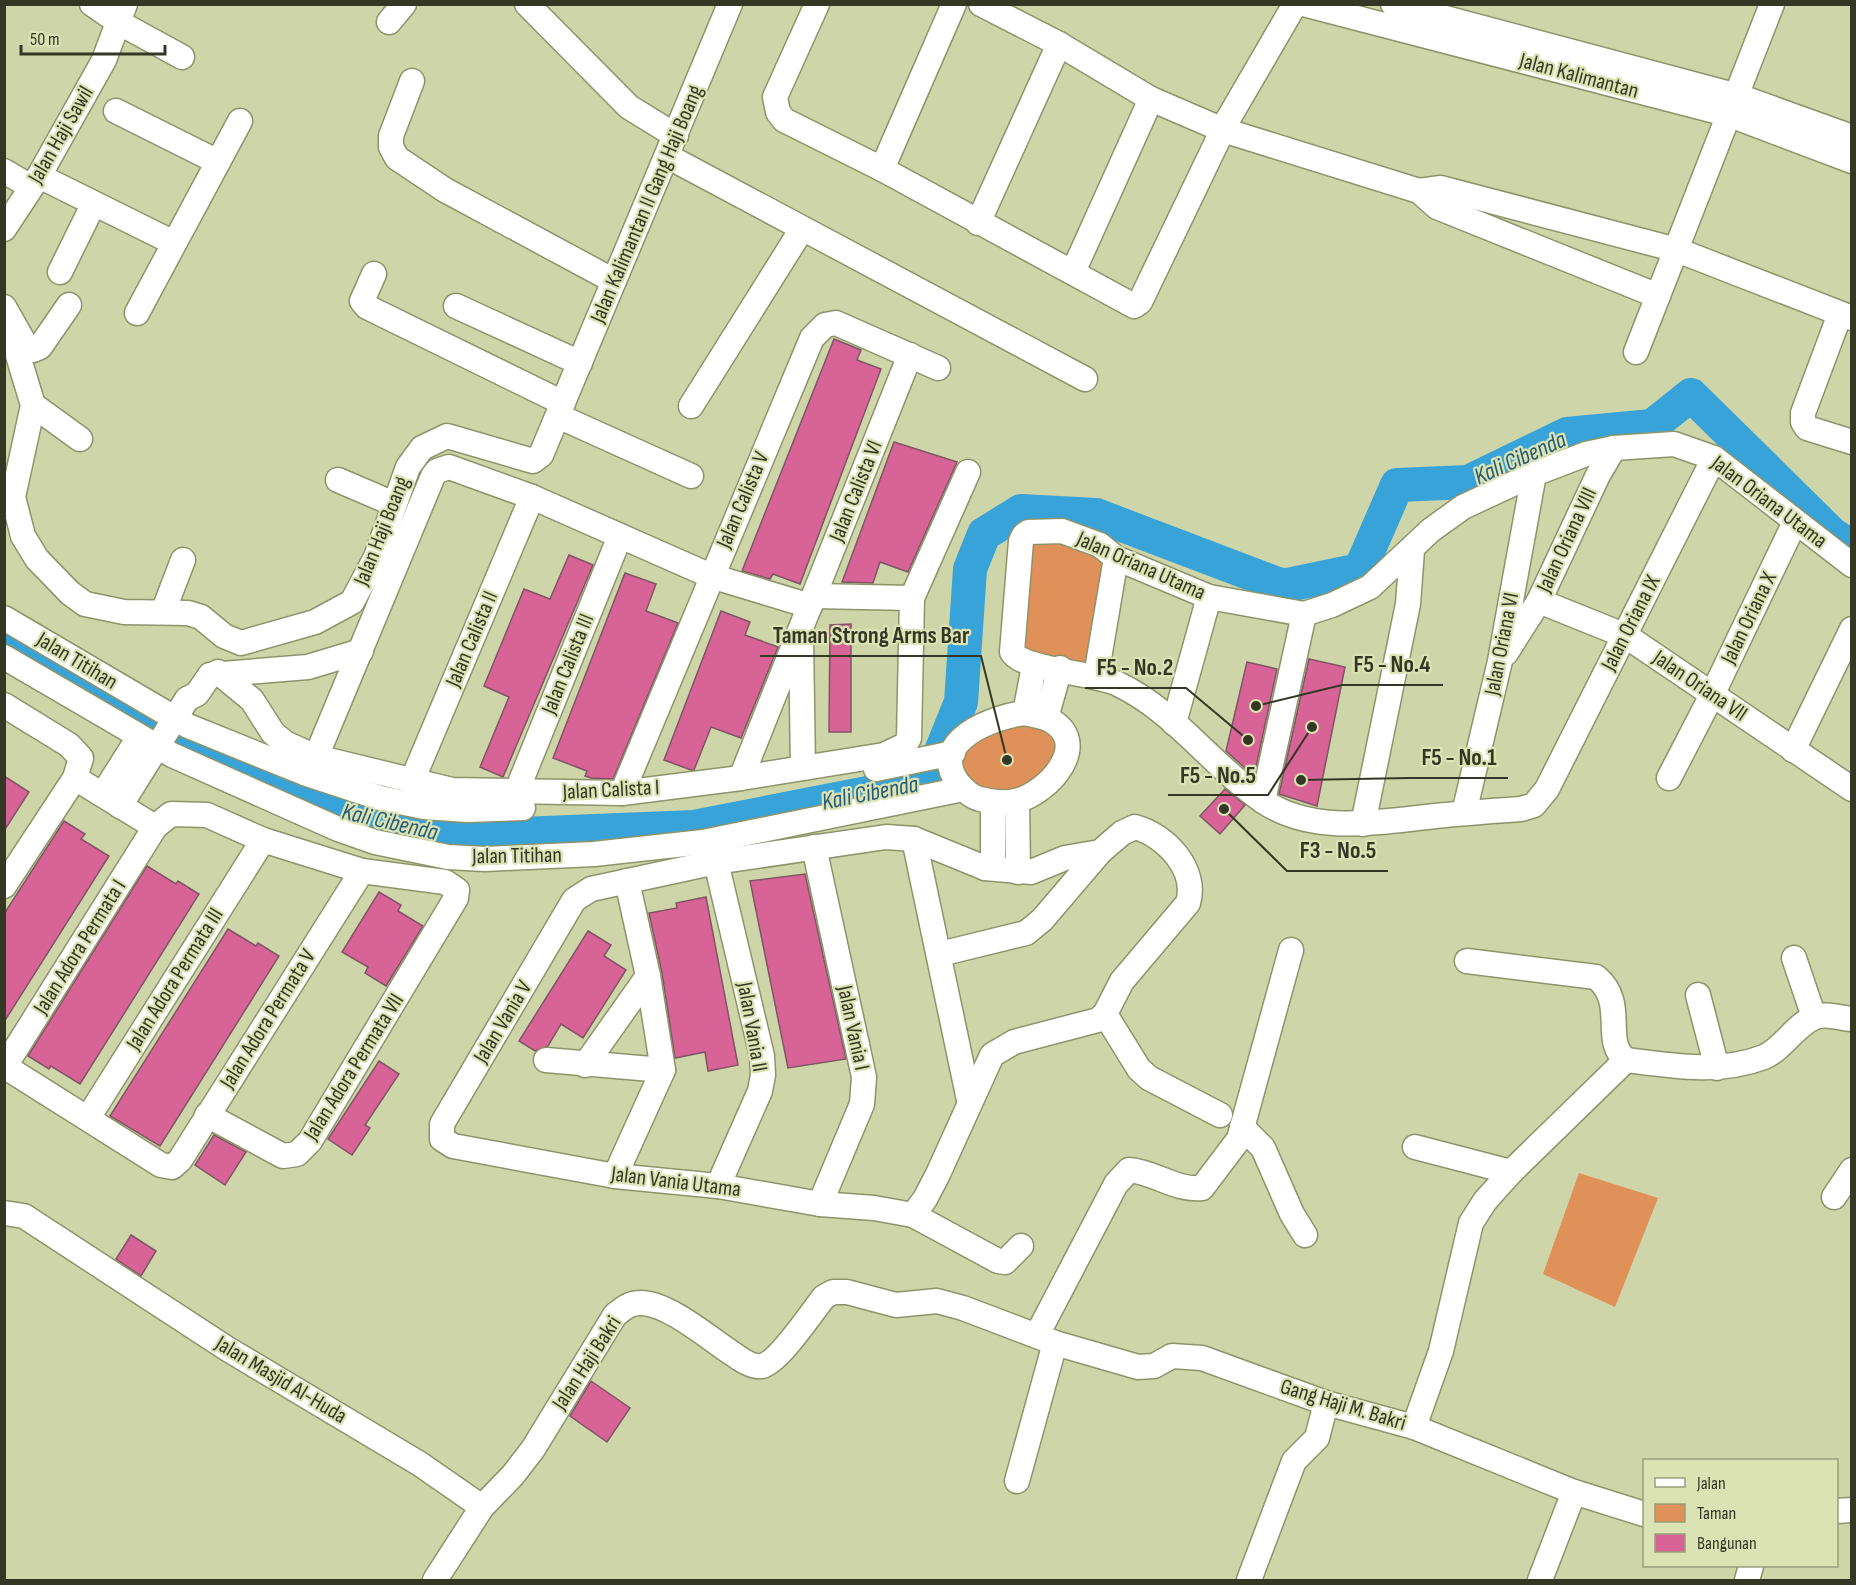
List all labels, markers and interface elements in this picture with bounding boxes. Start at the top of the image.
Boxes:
scale bar [21,18,165,56]
text: 50 m [30,29,60,50]
street label: Jalan Kalimantan [1516,47,1641,105]
street label: Jalan Kalimantan II Gang Haji Boang [584,81,709,328]
street label: Jalan Haji Sawil [22,82,100,189]
water label: Kali Cibenda [1470,425,1571,491]
street label: Jalan Calista VI [823,436,888,546]
street label: Jalan Calista V [710,448,775,553]
street label: Jalan Oriana Utama [1705,449,1832,554]
street label: Jalan Haji Boang [348,472,416,590]
street label: Jalan Oriana VIII [1531,483,1603,598]
street label: Jalan Oriana Utama [1072,525,1210,606]
street label: Jalan Oriana X [1715,567,1783,669]
street label: Jalan Oriana IX [1595,570,1667,676]
street label: Jalan Calista II [439,587,504,692]
street label: Jalan Oriana VI [1479,590,1525,699]
street label: Jalan Calista III [535,610,600,719]
callout: Taman Strong Arms Bar [760,614,981,656]
text: Taman Strong Arms Bar [773,621,970,650]
street label: Jalan Titihan [31,626,122,696]
callout: F5 - No.4 [1342,643,1443,685]
street label: Jalan Oriana VII [1647,644,1752,727]
callout: F5 - No.2 [1085,646,1186,688]
text: F5 - No.4 [1354,650,1430,679]
text: F5 - No.2 [1097,653,1173,682]
callout: F5 - No.1 [1409,736,1508,778]
text: F5 - No.1 [1421,743,1497,772]
callout: F5 - No.5 [1168,753,1268,795]
text: F5 - No.5 [1180,761,1256,790]
water label: Kali Cibenda [819,769,921,817]
street label: Jalan Calista I [561,774,660,806]
water label: Kali Cibenda [339,797,441,847]
callout: F3 - No.5 [1287,829,1388,871]
text: F3 - No.5 [1300,836,1376,865]
street label: Jalan Titihan [471,842,562,870]
street label: Jalan Adora Permata I [27,875,132,1020]
street label: Jalan Adora Permata III [120,903,230,1056]
street label: Jalan Adora Permata V [214,944,322,1095]
street label: Jalan Vania V [467,976,538,1069]
street label: Jalan Vania II [731,979,773,1074]
street label: Jalan Vania I [831,982,875,1073]
street label: Jalan Adora Permata VII [297,989,410,1146]
street label: Jalan Vania Utama [609,1161,742,1203]
street label: Jalan Haji Bakri [546,1311,627,1416]
street label: Jalan Masjid Al-Huda [210,1330,352,1430]
street label: Gang Haji M. Bakri [1277,1373,1409,1437]
legend [1643,1459,1838,1567]
text: Jalan [1696,1473,1726,1494]
text: Taman [1697,1503,1736,1524]
text: Bangunan [1697,1533,1757,1554]

